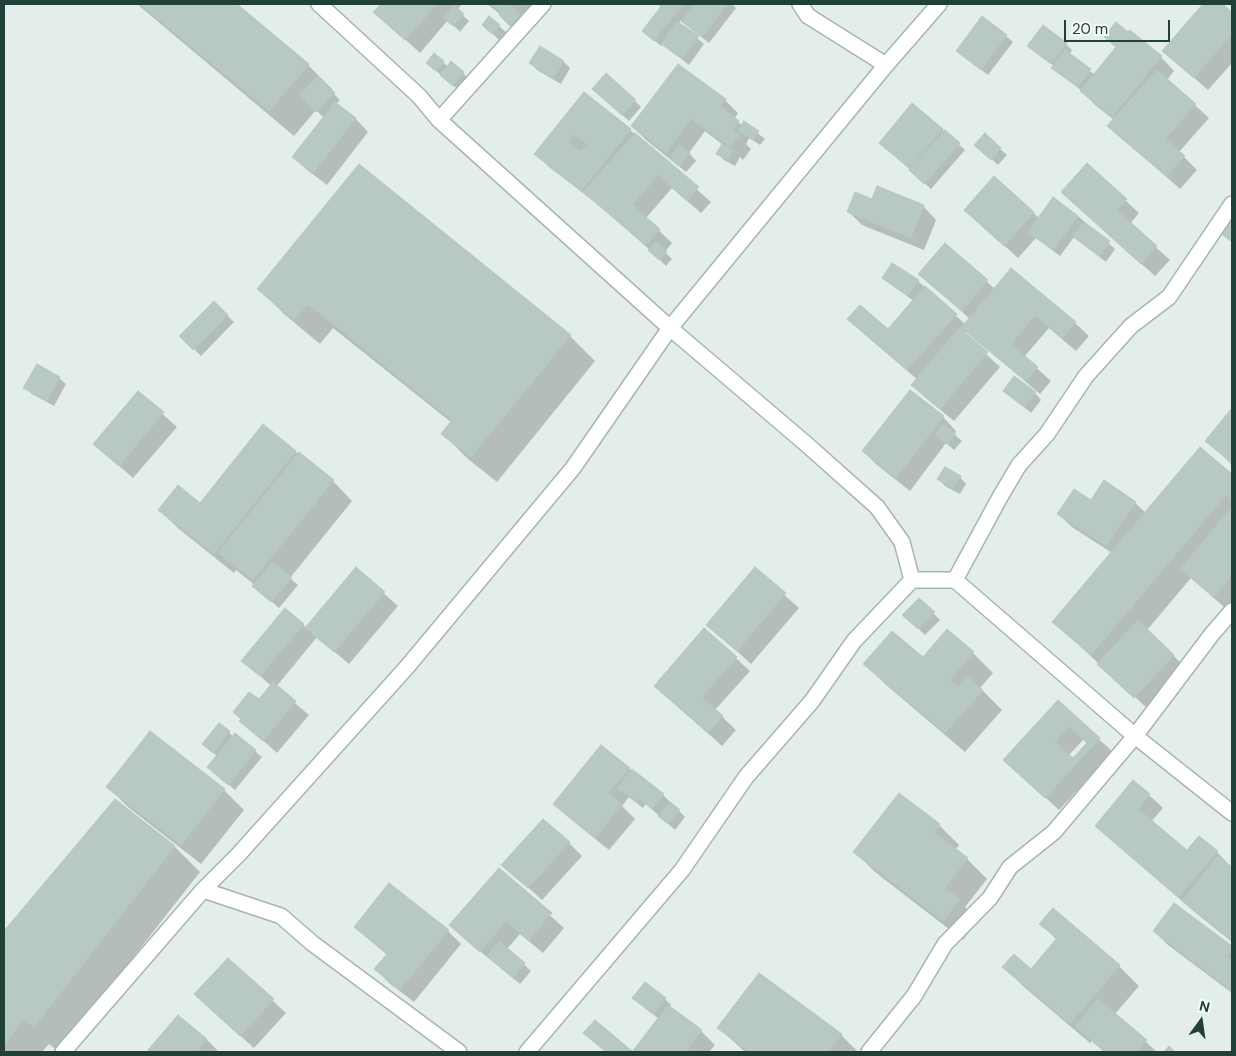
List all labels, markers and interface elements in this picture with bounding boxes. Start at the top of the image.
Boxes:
scale bar [1066,10,1172,42]
text: 20 m [1072,19,1108,39]
north arrow [1176,996,1226,1046]
text: N [1197,996,1212,1016]

